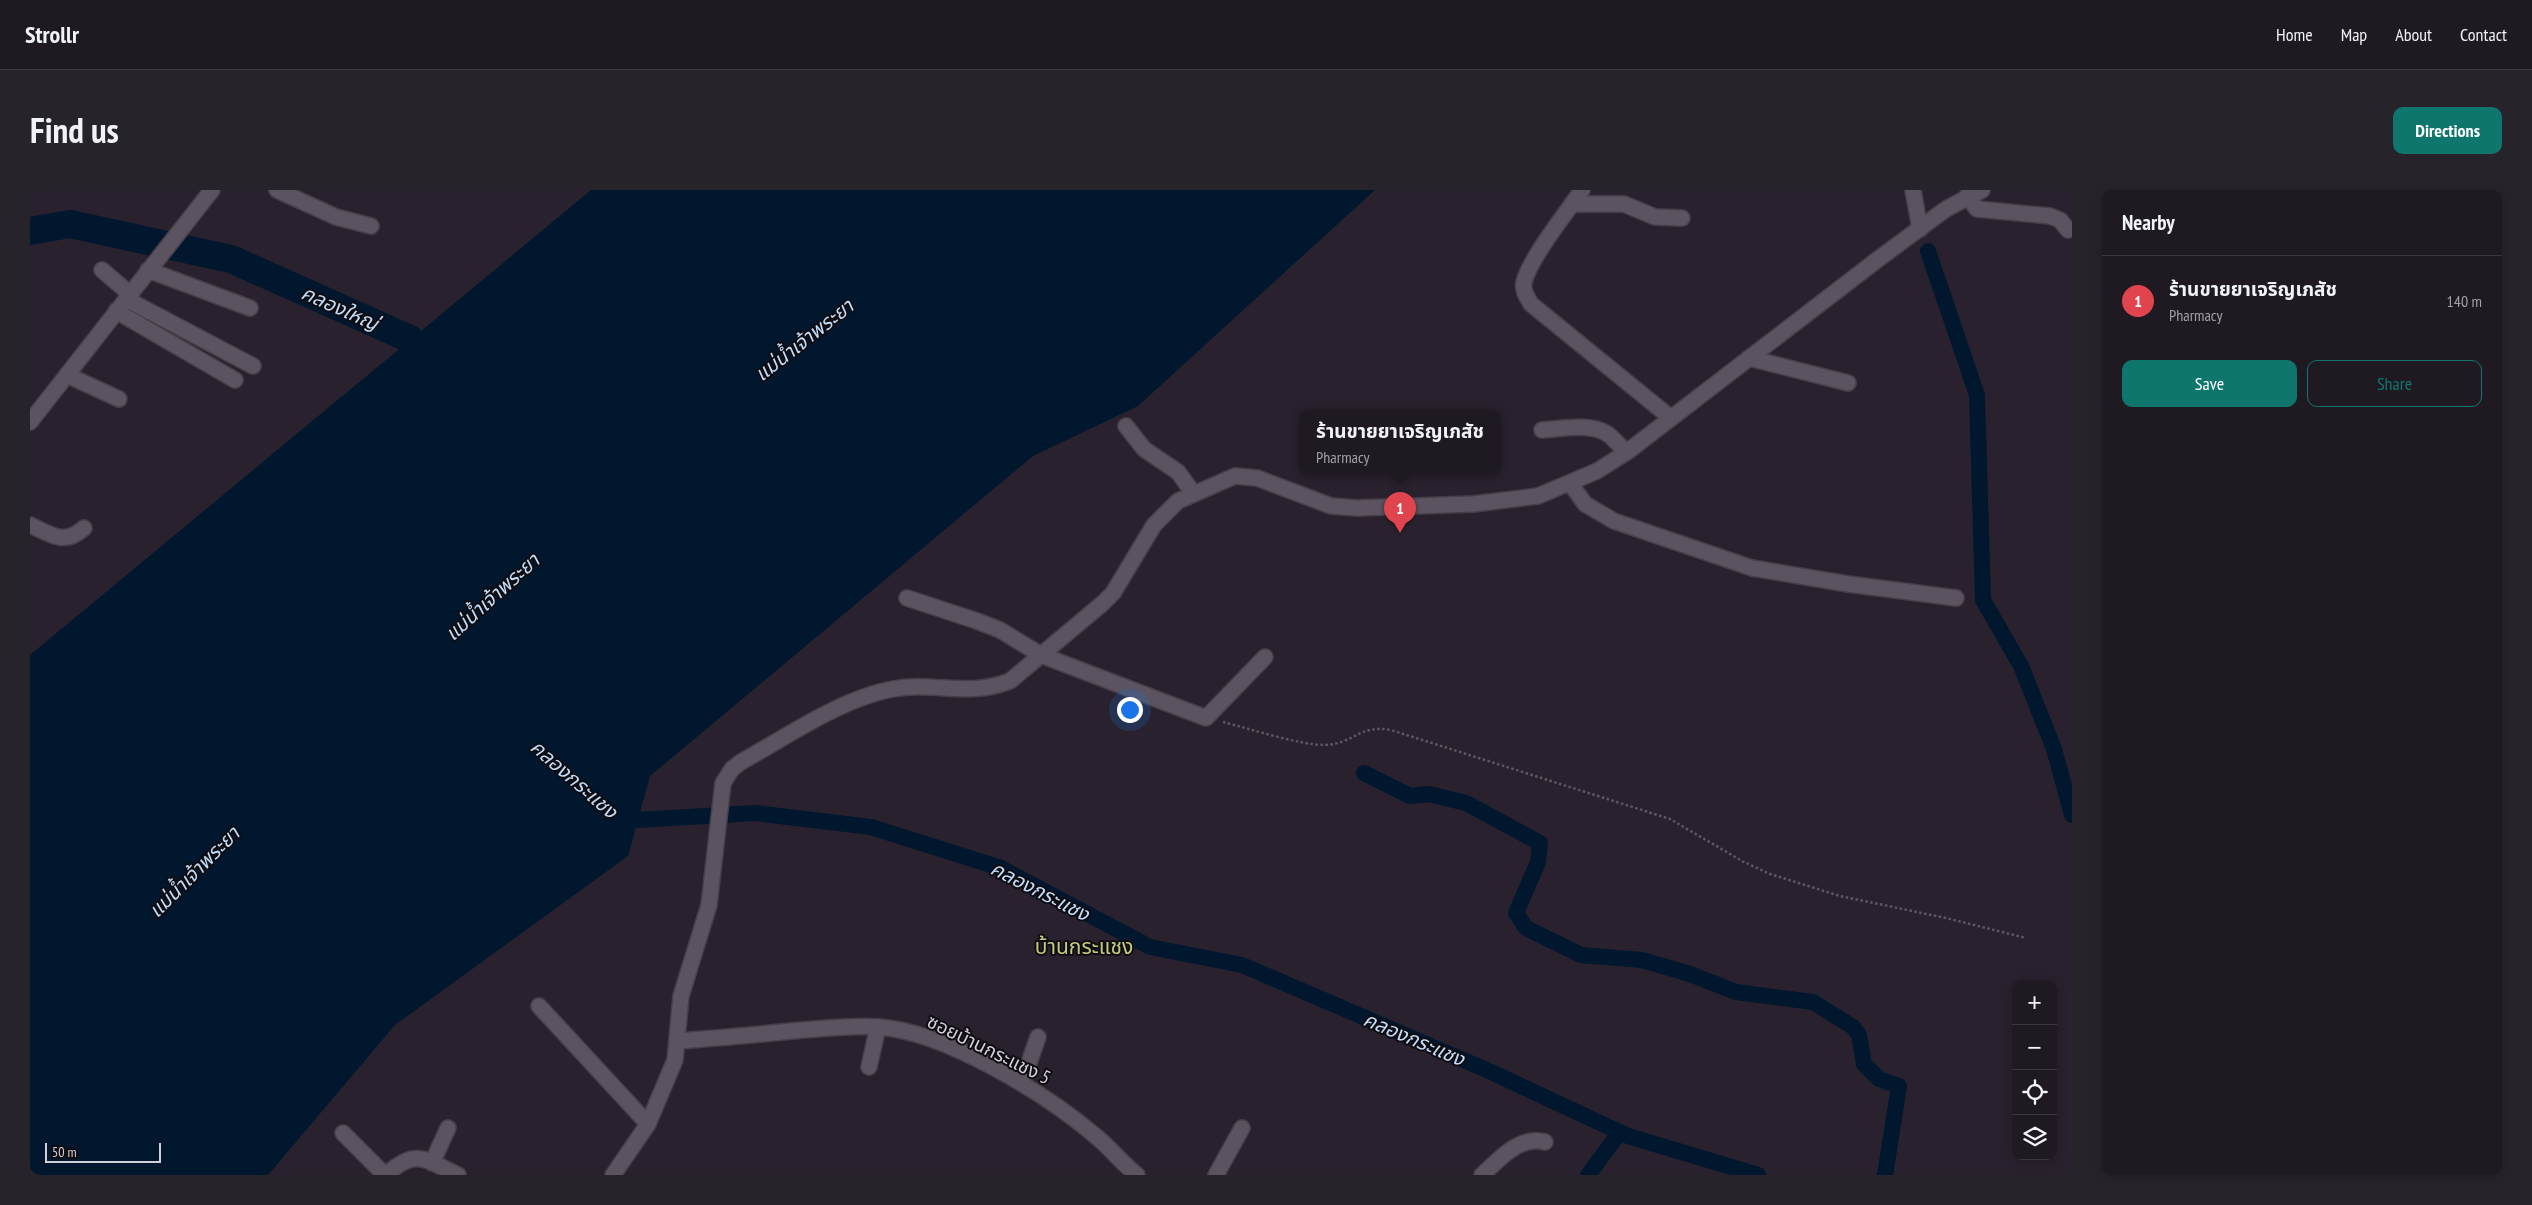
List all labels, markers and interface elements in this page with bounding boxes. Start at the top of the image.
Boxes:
text: Strollr [25,19,79,50]
text: Home [2276,23,2313,46]
text: Map [2341,23,2367,46]
text: About [2395,23,2432,46]
text: Contact [2460,23,2507,46]
text: Find us [30,107,119,153]
button: Directions [2393,107,2502,154]
text: Nearby [2122,209,2175,236]
text: ร้านขายยาเจริญเภสัช [2169,277,2337,301]
water label: คลองใหญ่ [297,280,385,338]
text: 1 [2134,291,2142,311]
text: 140 m [2447,291,2482,311]
water label: แม่น้ำเจ้าพระยา [749,292,859,387]
text: Pharmacy [2169,305,2222,325]
button: Save [2122,360,2297,407]
button: Share [2307,360,2482,407]
popup [1299,410,1501,475]
text: ร้านขายยาเจริญเภสัช [1316,419,1484,443]
text: Pharmacy [1316,447,1370,467]
pin: 1 [1384,492,1416,533]
water label: แม่น้ำเจ้าพระยา [439,546,545,646]
your location [1117,697,1143,723]
water label: คลองกระแชง [525,734,624,825]
water label: แม่น้ำเจ้าพระยา [142,820,246,923]
water label: คลองกระแชง [986,855,1095,928]
district label: บ้านกระแชง [1035,933,1133,960]
map controls [2012,980,2057,1160]
button: + [2012,980,2057,1025]
water label: คลองกระแชง [1360,1006,1470,1072]
street label: ซอยบ้านกระแชง 5 [923,1009,1055,1089]
button: − [2012,1025,2057,1070]
button: locate [2012,1070,2057,1115]
button: layers [2012,1115,2057,1160]
scale bar [45,1140,161,1163]
text: 50 m [52,1143,77,1161]

